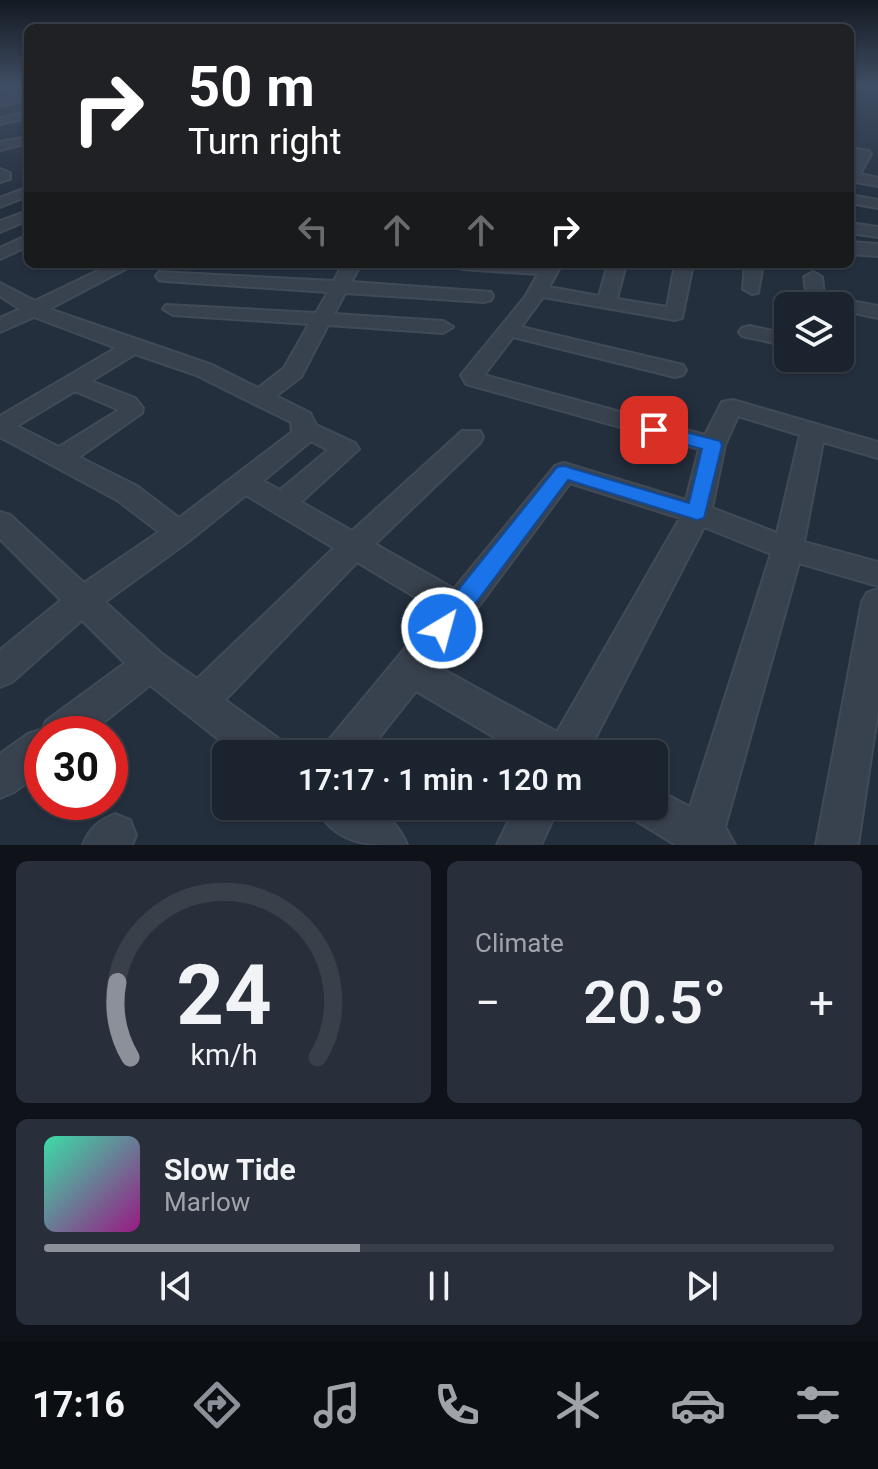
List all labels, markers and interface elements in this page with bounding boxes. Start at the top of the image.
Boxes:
text: 50 m [188,54,315,120]
icon: right [56,56,160,160]
text: Turn right [188,121,341,163]
icon: left [291,208,335,252]
icon: ahead [375,208,419,252]
icon: ahead [459,208,503,252]
icon: right [543,208,587,252]
map controls [774,292,854,372]
button: layers [774,292,854,372]
pin [620,396,688,464]
icon: arrive [632,408,676,452]
position arrow [400,586,484,670]
speed limit sign: 30 [24,716,128,820]
text: 17:17 · 1 min · 120 m [298,762,582,797]
text: Climate [475,928,564,958]
text: 24 [176,947,271,1044]
text: 20.5° [583,967,726,1038]
text: − [475,977,500,1029]
text: + [809,977,834,1029]
text: km/h [190,1038,257,1072]
text: Slow Tide [164,1152,296,1187]
text: Marlow [164,1187,250,1217]
icon: previous [154,1264,198,1308]
icon: pause [417,1264,461,1308]
icon: next [680,1264,724,1308]
icon: directions [189,1377,245,1433]
icon: music [309,1377,365,1433]
icon: phone [429,1377,485,1433]
icon: climate [550,1377,606,1433]
icon: car [670,1377,726,1433]
icon: filters [790,1377,846,1433]
text: 17:16 [32,1384,125,1426]

